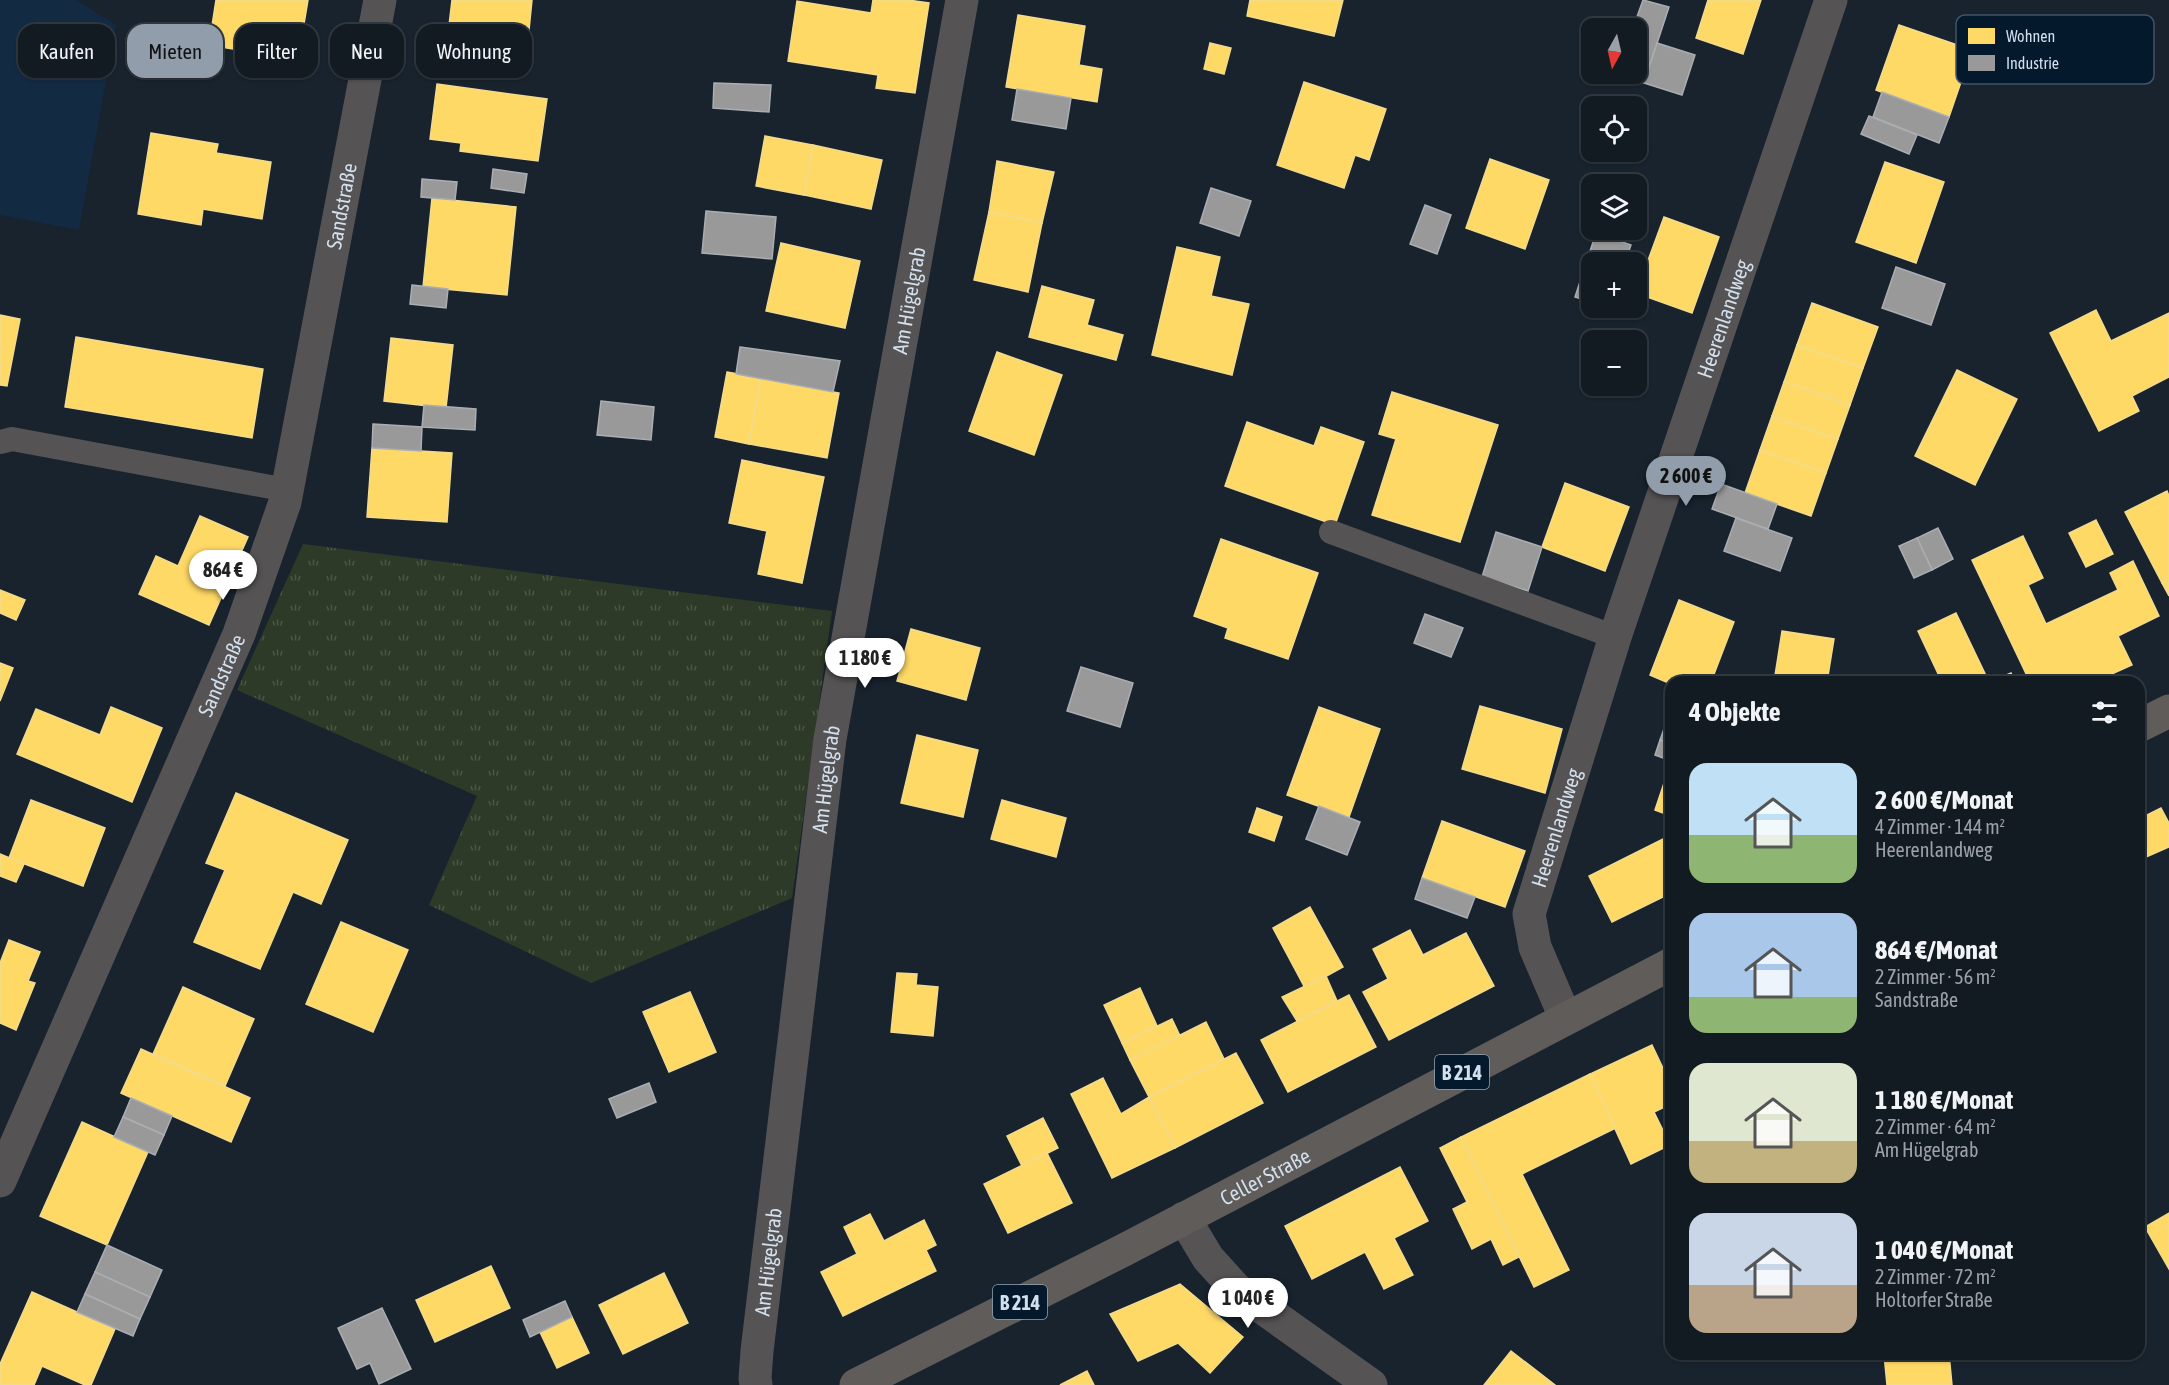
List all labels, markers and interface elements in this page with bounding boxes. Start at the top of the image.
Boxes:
legend [1956,15,2154,84]
north arrow [1581,18,1647,84]
map controls [1581,18,1647,396]
chip: Kaufen [18,24,115,78]
chip: Mieten [127,24,223,78]
chip: Filter [235,24,318,78]
chip: Neu [330,24,404,78]
chip: Wohnung [416,24,532,78]
text: Wohnen [2006,27,2055,45]
text: Industrie [2006,54,2059,72]
button: locate [1581,96,1647,162]
street label: Sandstraße [321,161,361,251]
button: layers [1581,174,1647,240]
street label: Am Hügelgrab [887,245,930,356]
button: + [1581,252,1647,318]
street label: Heerenlandweg [1692,256,1754,381]
button: − [1581,330,1647,396]
pin: 2 600 € [1631,456,1741,507]
text: 2 600 € [1660,464,1712,487]
pin: 864 € [181,550,265,601]
text: 864 € [203,558,243,581]
street label: Sandstraße [193,630,249,720]
pin: 1 180 € [810,638,920,689]
text: 1 180 € [839,646,891,669]
icon: filters [2088,696,2121,729]
text: 4 Objekte [1689,697,1781,727]
street label: Am Hügelgrab [807,723,844,835]
street label: Heerenlandweg [1526,765,1586,890]
text: 2 600 €/Monat [1875,785,2013,815]
icon: home [1737,787,1809,859]
text: 4 Zimmer · 144 m² [1875,815,2005,838]
text: Heerenlandweg [1875,838,1993,861]
text: 864 €/Monat [1875,935,1998,965]
icon: home [1737,937,1809,1009]
text: 2 Zimmer · 56 m² [1875,965,1996,988]
text: Sandstraße [1875,988,1958,1011]
road number: B 214 [1435,1055,1489,1089]
text: 1 180 €/Monat [1875,1085,2013,1115]
icon: home [1737,1087,1809,1159]
text: 2 Zimmer · 64 m² [1875,1115,1996,1138]
text: Am Hügelgrab [1875,1138,1978,1161]
street label: Celler Straße [1216,1143,1314,1210]
street label: Am Hügelgrab [749,1206,786,1317]
text: 1 040 €/Monat [1875,1235,2013,1265]
icon: home [1737,1237,1809,1309]
text: 2 Zimmer · 72 m² [1875,1265,1996,1288]
pin: 1 040 € [1193,1278,1303,1329]
road number: B 214 [993,1285,1047,1319]
text: 1 040 € [1222,1286,1274,1309]
text: Holtorfer Straße [1875,1288,1993,1311]

